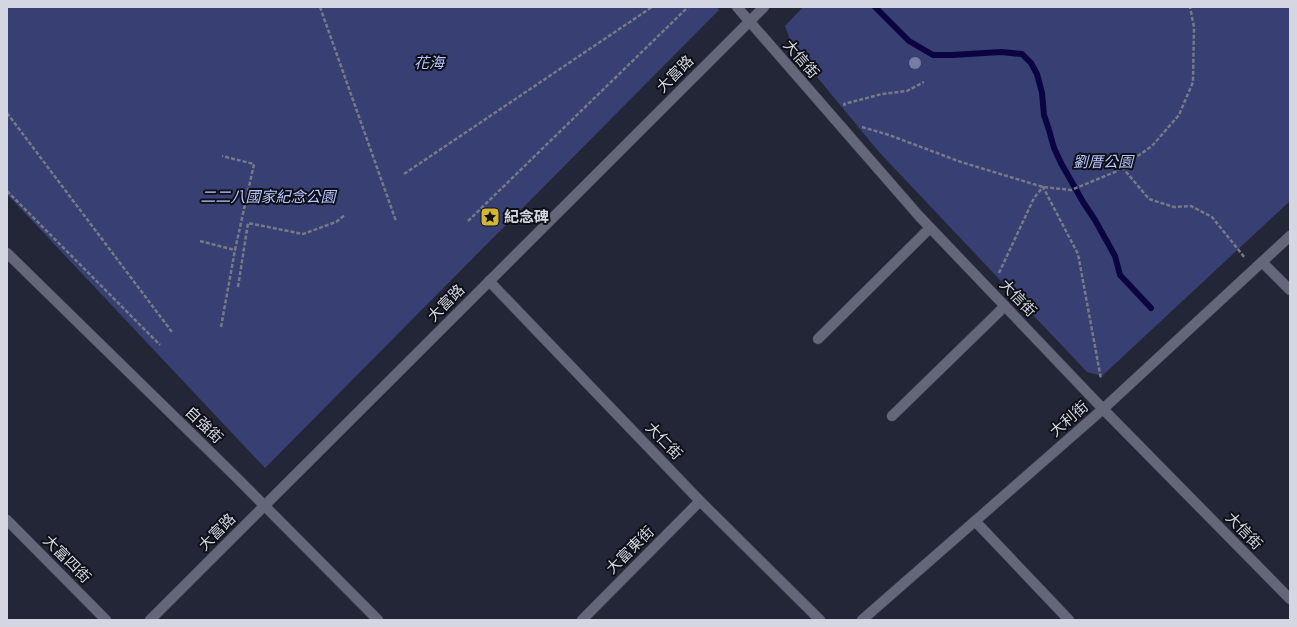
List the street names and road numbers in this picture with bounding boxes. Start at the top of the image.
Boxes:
street label: 大信街 [779,36,823,82]
street label: 大富路 [653,52,697,96]
street label: 大信街 [996,276,1040,320]
street label: 大富路 [424,281,468,325]
street label: 大利街 [1046,397,1092,441]
street label: 自強街 [182,403,226,447]
street label: 大仁街 [642,419,686,463]
street label: 大信街 [1222,509,1266,553]
street label: 大富路 [195,510,239,554]
street label: 大富東街 [602,522,658,578]
street label: 大富四街 [39,531,95,587]

